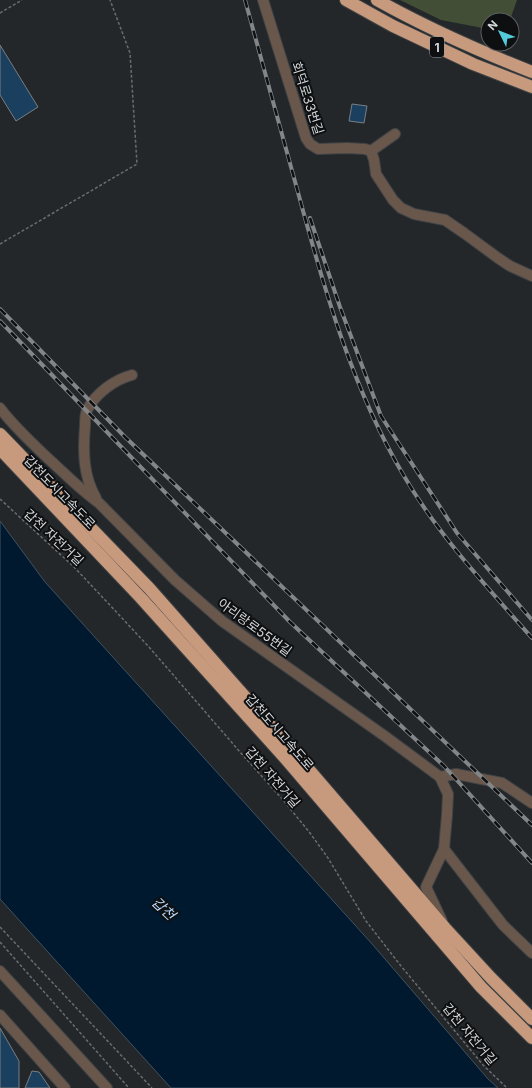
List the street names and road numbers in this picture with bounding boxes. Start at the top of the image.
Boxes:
road number: 1 [430,37,444,57]
street label: 회덕로33번길 [289,59,327,137]
street label: 갑천도시고속도로 [21,452,99,532]
street label: 갑천 자전거길 [21,505,87,569]
street label: 아리랑로55번길 [215,595,295,659]
street label: 갑천도시고속도로 [243,691,317,773]
street label: 갑천 자전거길 [242,743,304,811]
street label: 갑천 자전거길 [440,1000,500,1068]

